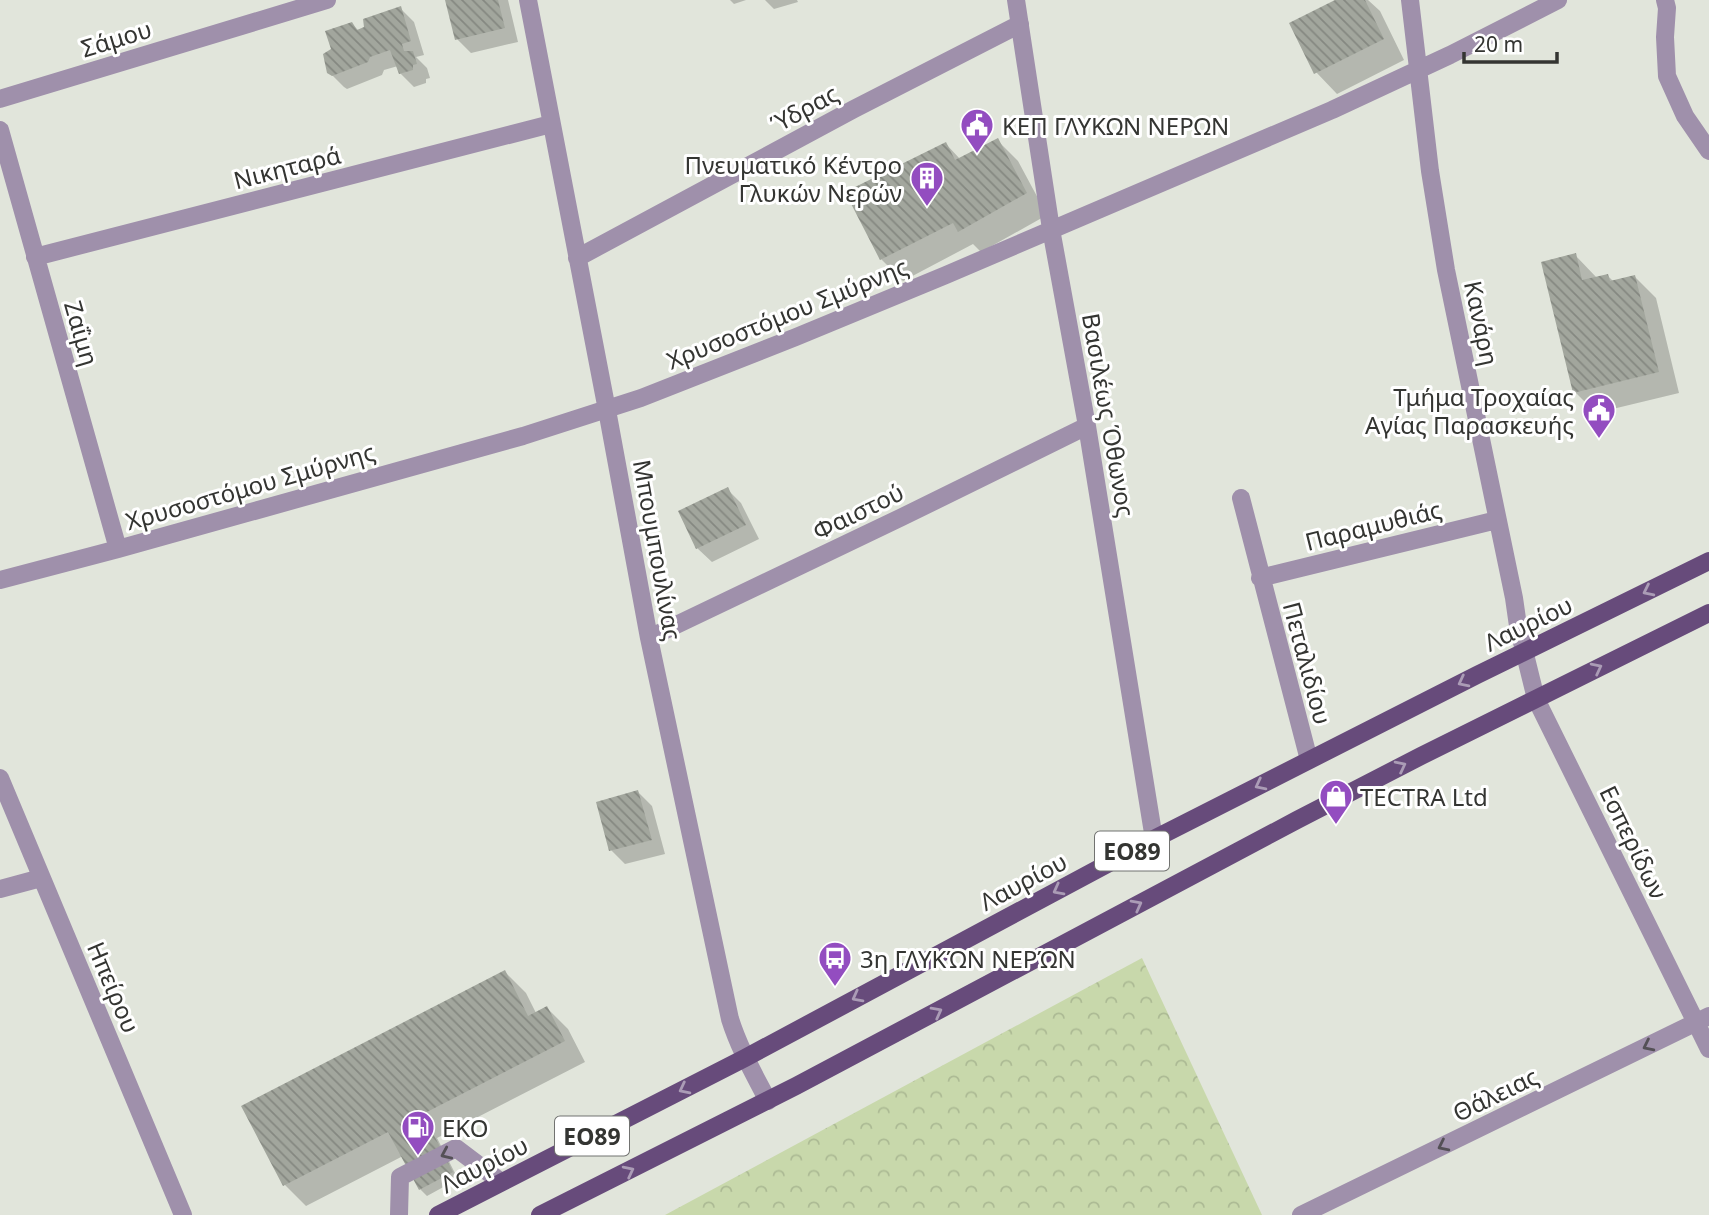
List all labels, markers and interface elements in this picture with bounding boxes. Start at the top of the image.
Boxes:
street label: Σάμου [77,12,155,64]
scale bar [1464,21,1557,65]
text: 20 m [1474,30,1523,58]
street label: Ύδρας [764,76,844,140]
public building icon: ΚΕΠ ΓΛΥΚΩΝ ΝΕΡΩΝ [958,106,996,155]
place label: ΚΕΠ ΓΛΥΚΩΝ ΝΕΡΩΝ [1002,109,1229,142]
street label: Νικηταρά [230,138,344,196]
place label: Πνευματικό Κέντρο Γλυκών Νερών [684,148,902,209]
building icon: Πνευματικό Κέντρο Γλυκών Νερών [908,159,946,208]
street label: Χρυσοστόμου Σμύρνης [661,249,913,377]
street label: Κανάρη [1457,278,1507,368]
street label: Ζαΐμη [57,297,107,369]
street label: Βασιλέως Όθωνος [1075,310,1143,520]
place label: Τμήμα Τροχαίας Αγίας Παρασκευής [1365,380,1574,441]
public building icon: Τμήμα Τροχαίας Αγίας Παρασκευής [1580,391,1618,440]
street label: Χρυσοστόμου Σμύρνης [122,435,378,537]
street label: Μπουμπουλίνας [626,457,690,643]
street label: Φαιστού [807,475,909,547]
street label: Παραμυθιάς [1302,492,1444,558]
one-way arrow [1643,582,1655,596]
street label: Λαυρίου [1478,587,1578,659]
street label: Πεταλιδίου [1276,598,1340,728]
one-way arrow [1590,663,1602,677]
one-way arrow [1458,674,1470,688]
one-way arrow [1394,761,1406,775]
one-way arrow [1255,777,1267,791]
shop icon: TECTRA Ltd [1317,777,1355,826]
place label: TECTRA Ltd [1360,780,1488,813]
street label: Εσπερίδων [1592,780,1676,904]
road number: ΕΟ89 [1095,832,1169,870]
street label: Λαυρίου [974,844,1072,918]
one-way arrow [1053,882,1065,896]
one-way arrow [1130,900,1143,913]
street label: Ηπείρου [80,936,148,1038]
bus stop icon: 3η ΓΛΥΚΏΝ ΝΕΡΏΝ [816,939,854,988]
place label: 3η ΓΛΥΚΏΝ ΝΕΡΏΝ [860,942,1076,975]
one-way arrow [852,989,865,1003]
one-way arrow [929,1006,942,1020]
one-way arrow [1643,1038,1655,1052]
street label: Θάλειας [1447,1059,1543,1129]
one-way arrow [679,1080,691,1094]
fuel station icon: EKO [399,1108,437,1157]
place label: EKO [442,1111,488,1144]
road number: ΕΟ89 [555,1116,629,1156]
street label: Λαυρίου [434,1128,534,1200]
one-way arrow [1438,1138,1450,1152]
one-way arrow [441,1146,453,1160]
one-way arrow [622,1165,634,1179]

